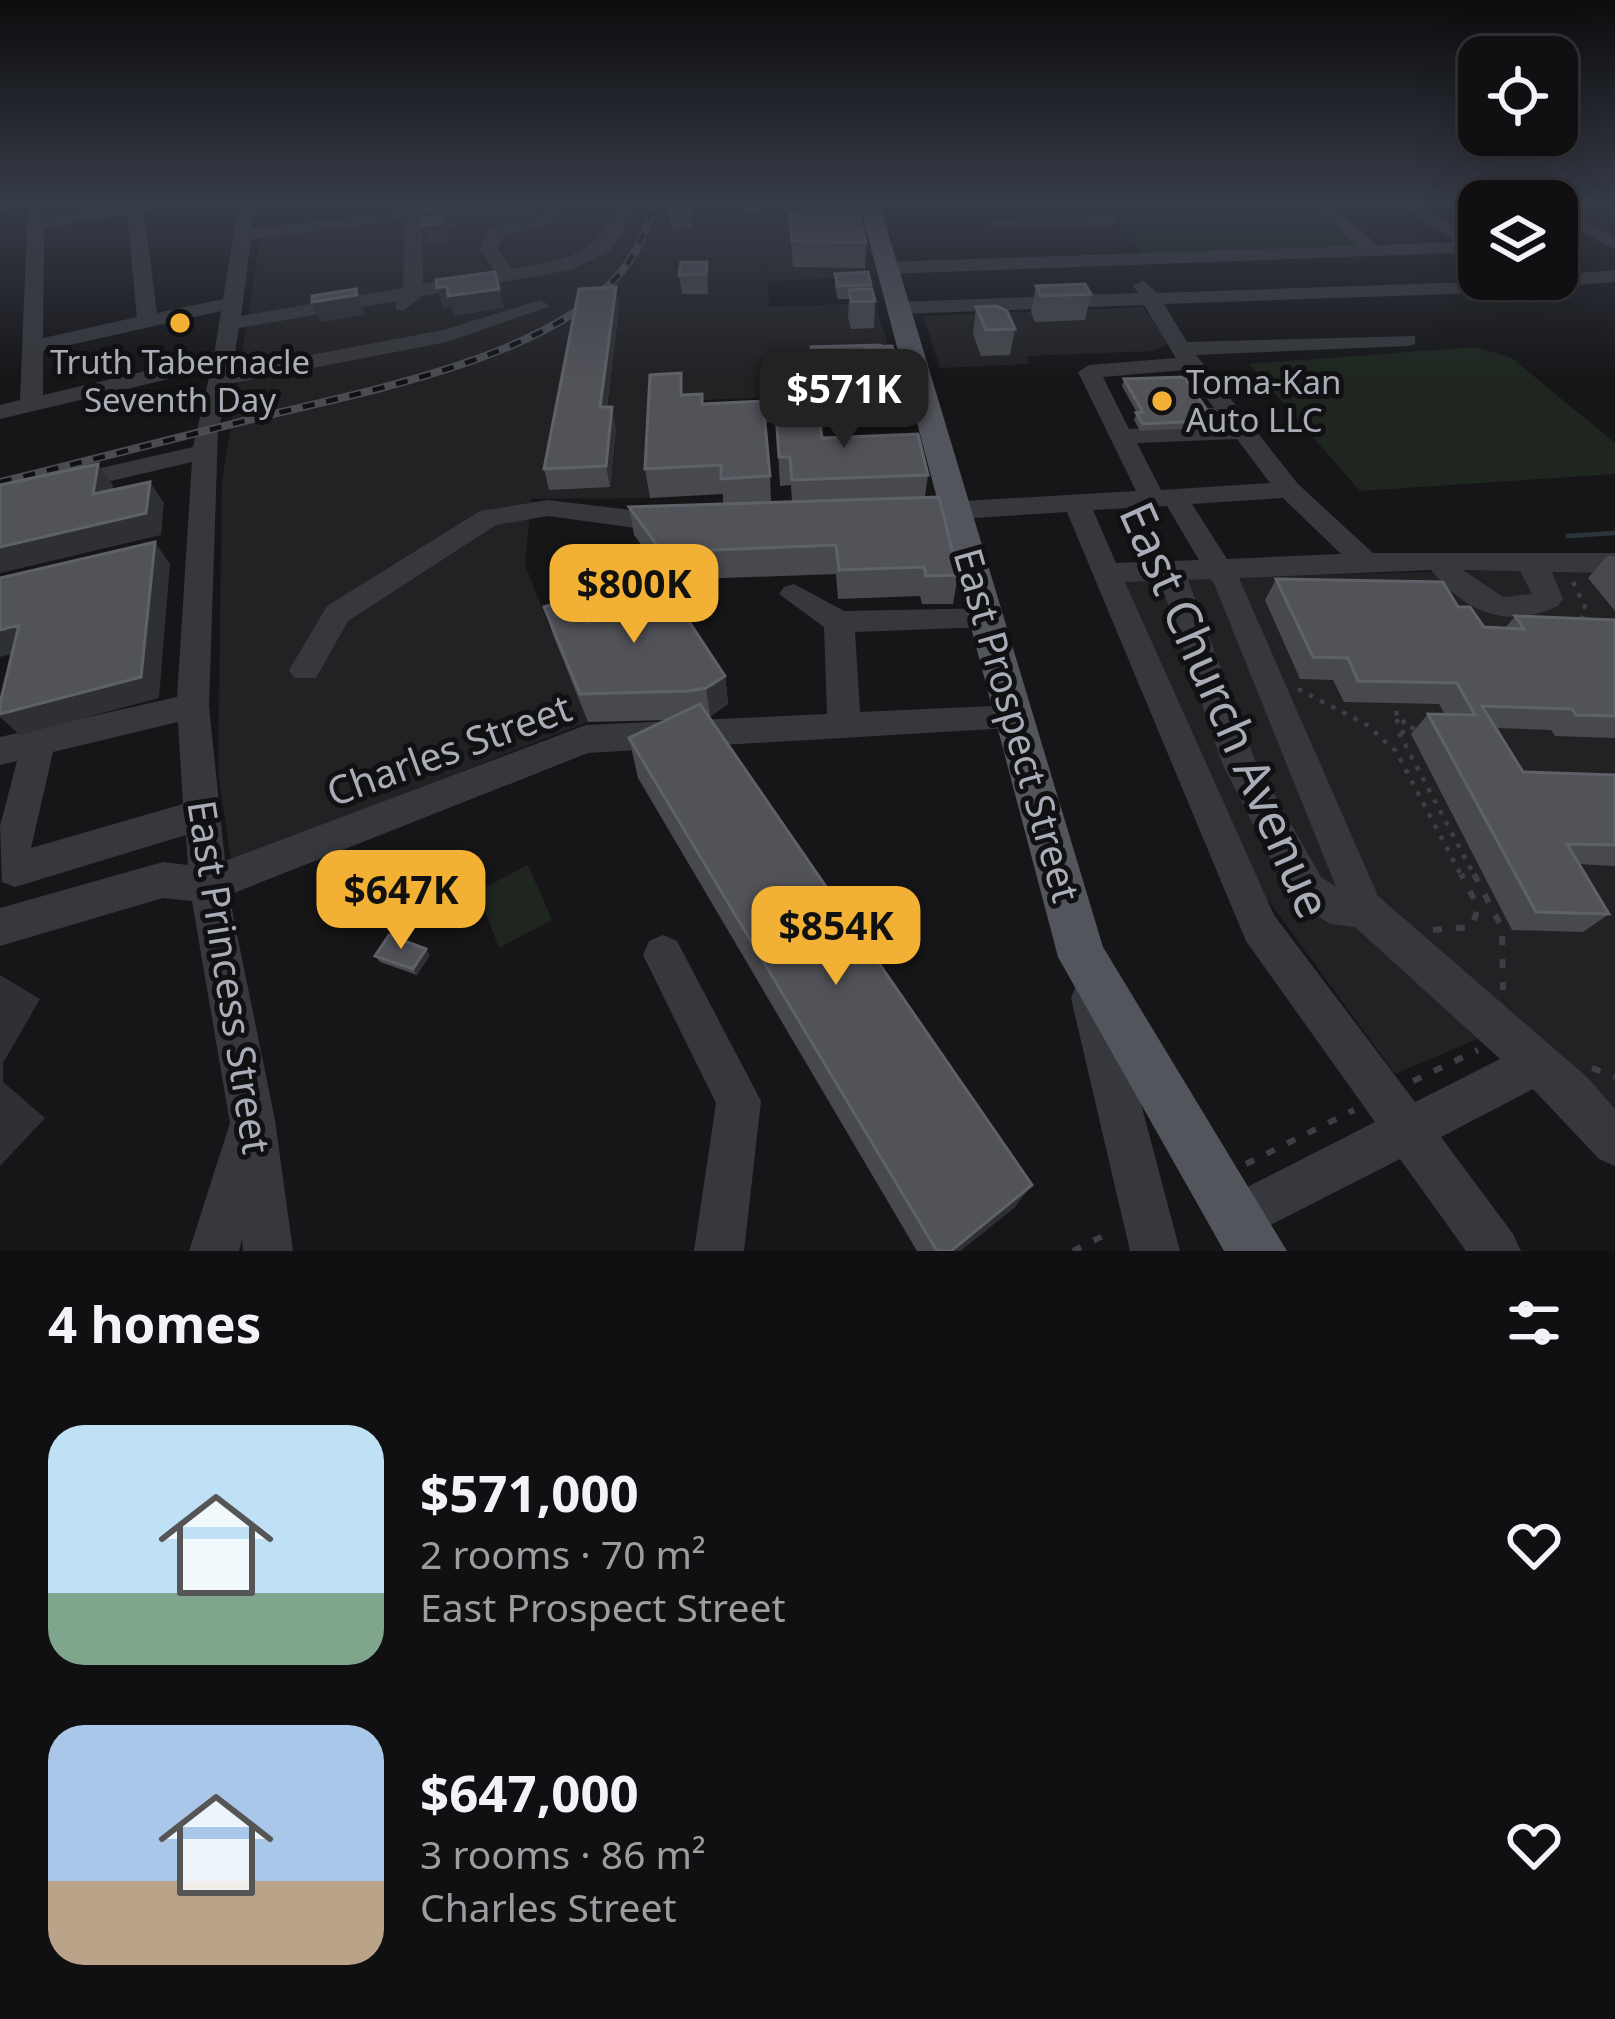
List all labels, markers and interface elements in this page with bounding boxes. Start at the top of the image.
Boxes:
map controls [1458,36,1578,300]
button: locate [1458,36,1578,156]
button: layers [1458,180,1578,300]
marker: Truth Tabernacle Seventh Day [167,310,193,336]
place label: Truth Tabernacle Seventh Day [50,339,310,422]
pin: $571K [760,349,928,451]
place label: Toma-Kan Auto LLC [1186,359,1341,442]
text: $571K [786,361,902,414]
marker: Toma-Kan Auto LLC [1149,388,1175,414]
street label: East Church Avenue [1105,491,1347,928]
street label: East Prospect Street [943,542,1094,908]
pin: $800K [550,544,718,646]
text: $800K [576,556,692,609]
street label: Charles Street [319,680,578,817]
street label: East Princess Street [176,796,285,1157]
pin: $647K [317,850,485,952]
text: $647K [343,862,459,915]
pin: $854K [752,886,920,988]
text: $854K [778,898,894,951]
text: 4 homes [48,1288,261,1358]
icon: filters [1501,1290,1567,1356]
text: $571,000 [420,1457,639,1527]
icon: home [144,1473,288,1617]
icon: heart [1501,1512,1567,1578]
text: 2 rooms · 70 m² [420,1527,706,1580]
text: East Prospect Street [420,1580,785,1633]
text: $647,000 [420,1757,639,1827]
icon: home [144,1773,288,1917]
icon: heart [1501,1812,1567,1878]
text: 3 rooms · 86 m² [420,1827,706,1880]
text: Charles Street [420,1880,677,1933]

